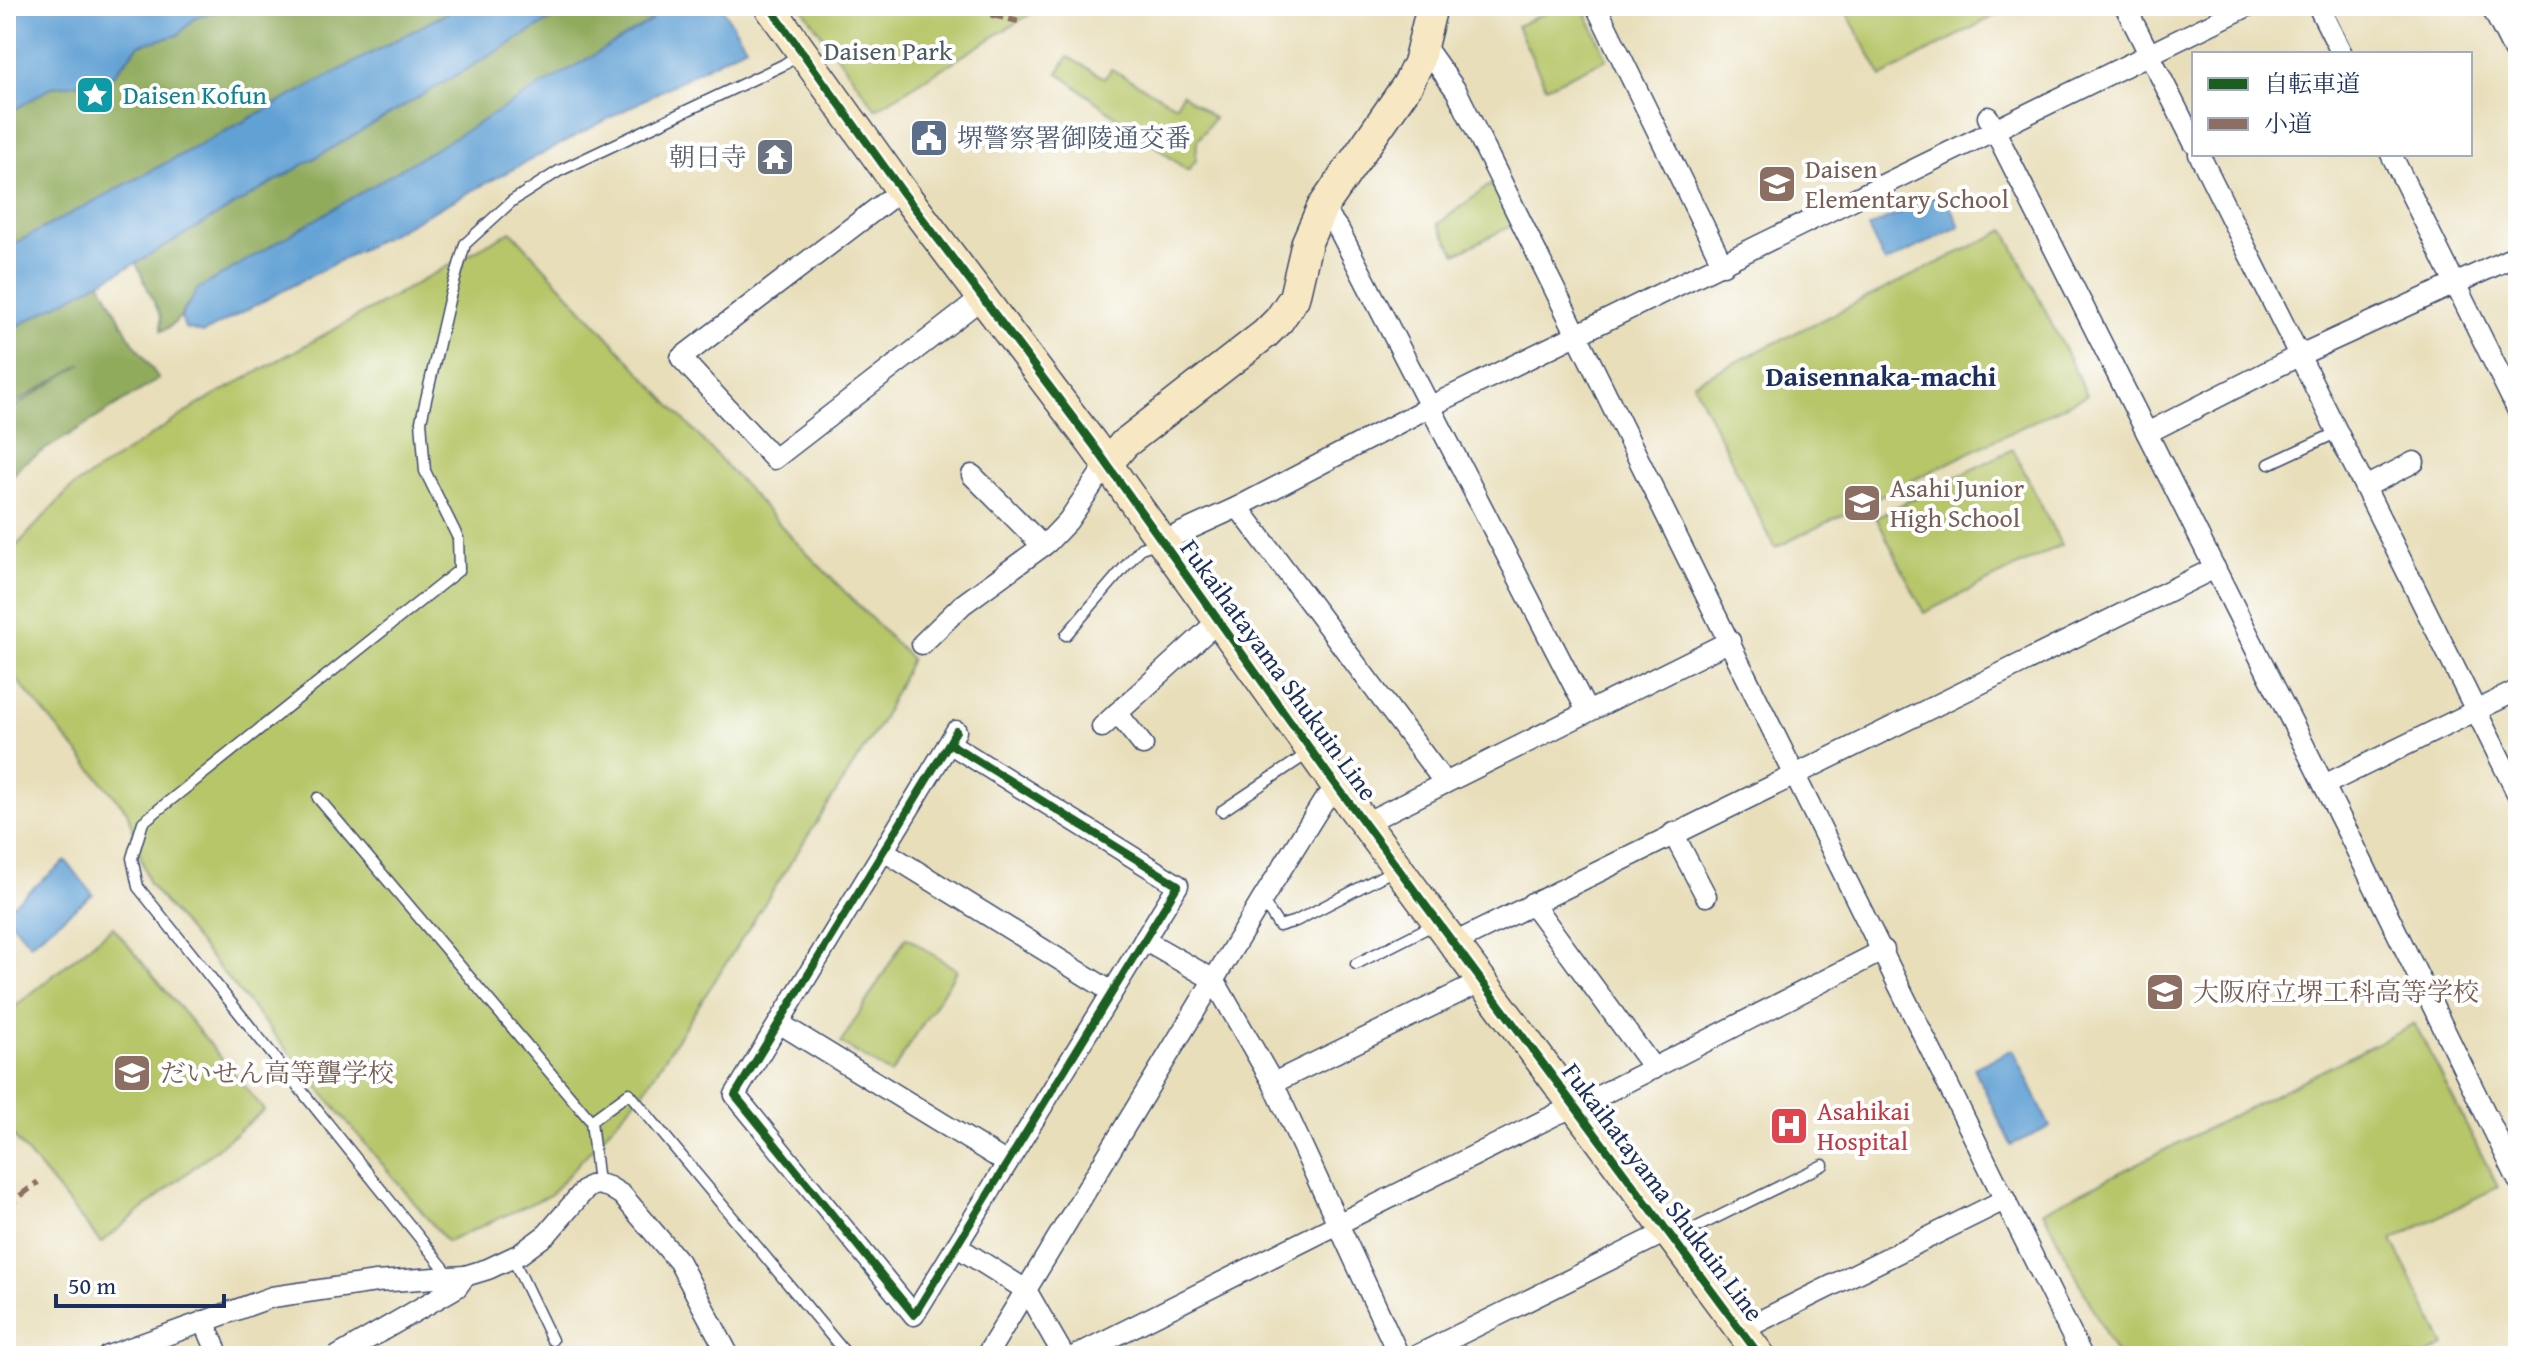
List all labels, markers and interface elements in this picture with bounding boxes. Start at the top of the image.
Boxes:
park label: Daisen Park [824,31,953,70]
legend [2192,52,2472,156]
text: 自転車道 [2264,66,2360,101]
place icon: Daisen Kofun [74,74,116,116]
place label: Daisen Kofun [123,75,267,114]
text: 小道 [2264,106,2312,141]
public building icon: 堺警察署御陵通交番 [908,117,950,159]
place label: 堺警察署御陵通交番 [957,118,1191,157]
temple icon: 朝日寺 [754,136,796,178]
place label: 朝日寺 [669,137,747,176]
place label: Daisen Elementary School [1805,149,2009,218]
school or university icon: Daisen Elementary School [1756,163,1798,205]
district label: Daisennaka-machi [1766,355,1997,396]
place label: Asahi Junior High School [1890,468,2024,537]
school or university icon: Asahi Junior High School [1841,482,1883,524]
street label: Fukaihatayama Shukuin Line [1171,531,1388,809]
school or university icon: 大阪府立堺工科高等学校 [2144,971,2186,1013]
place label: 大阪府立堺工科高等学校 [2193,972,2479,1011]
school or university icon: だいせん高等聾学校 [111,1052,153,1094]
place label: だいせん高等聾学校 [160,1053,394,1092]
street label: Fukaihatayama Shukuin Line [1553,1054,1774,1329]
place label: Asahikai Hospital [1817,1091,1910,1160]
hospital icon: Asahikai Hospital [1768,1105,1810,1147]
scale bar [56,1258,224,1308]
text: 50 m [68,1268,116,1303]

